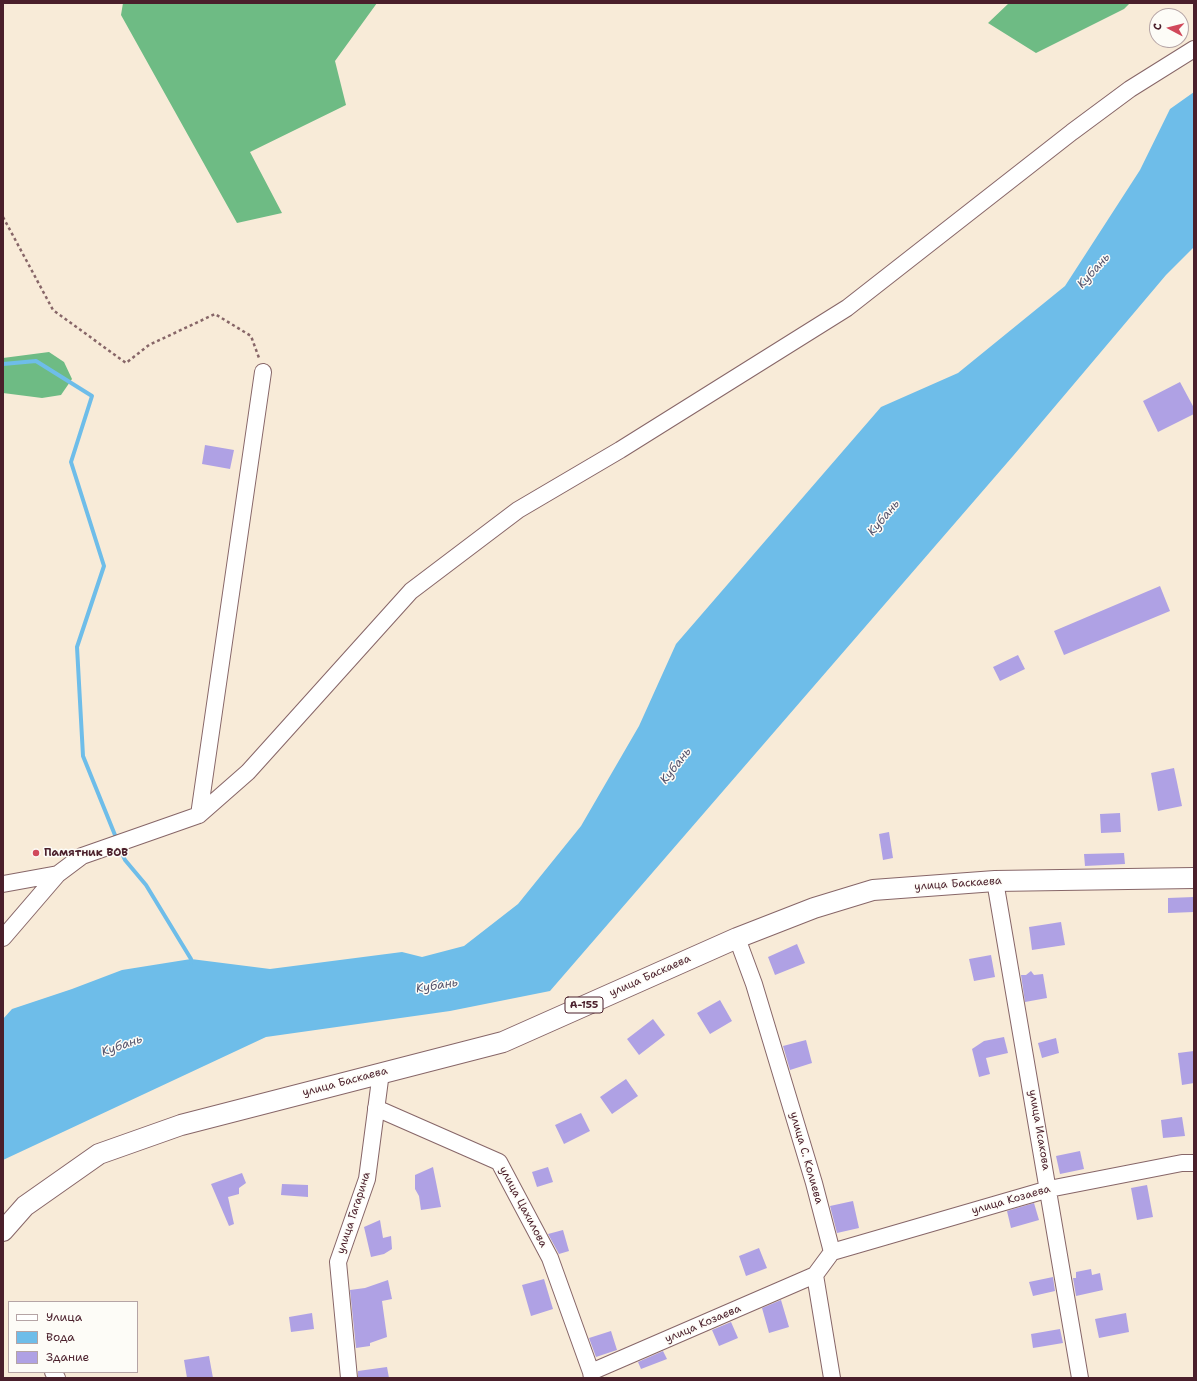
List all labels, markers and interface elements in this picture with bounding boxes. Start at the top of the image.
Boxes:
north arrow [1149,8,1189,48]
text: С [1150,22,1165,31]
water label: Кубань [1075,250,1113,292]
water label: Кубань [865,497,903,539]
water label: Кубань [657,745,695,787]
place label: Памятник ВОВ [44,846,128,860]
marker: Памятник ВОВ [31,848,41,858]
street label: улица Баскаева [914,874,1002,894]
street label: улица Баскаева [607,952,693,1000]
water label: Кубань [415,976,459,996]
road number: А-155 [565,997,603,1013]
water label: Кубань [100,1032,144,1060]
street label: улица Баскаева [301,1064,389,1100]
street label: улица Исакова [1025,1089,1053,1171]
street label: улица С. Колиева [787,1110,825,1206]
street label: улица Цахилова [496,1164,550,1250]
street label: улица Гагарина [334,1170,374,1256]
street label: улица Козаева [970,1182,1052,1218]
legend [8,1301,138,1373]
street label: улица Козаева [663,1302,743,1346]
text: Улица [46,1309,82,1325]
text: Вода [46,1329,75,1345]
text: Здание [46,1349,89,1365]

